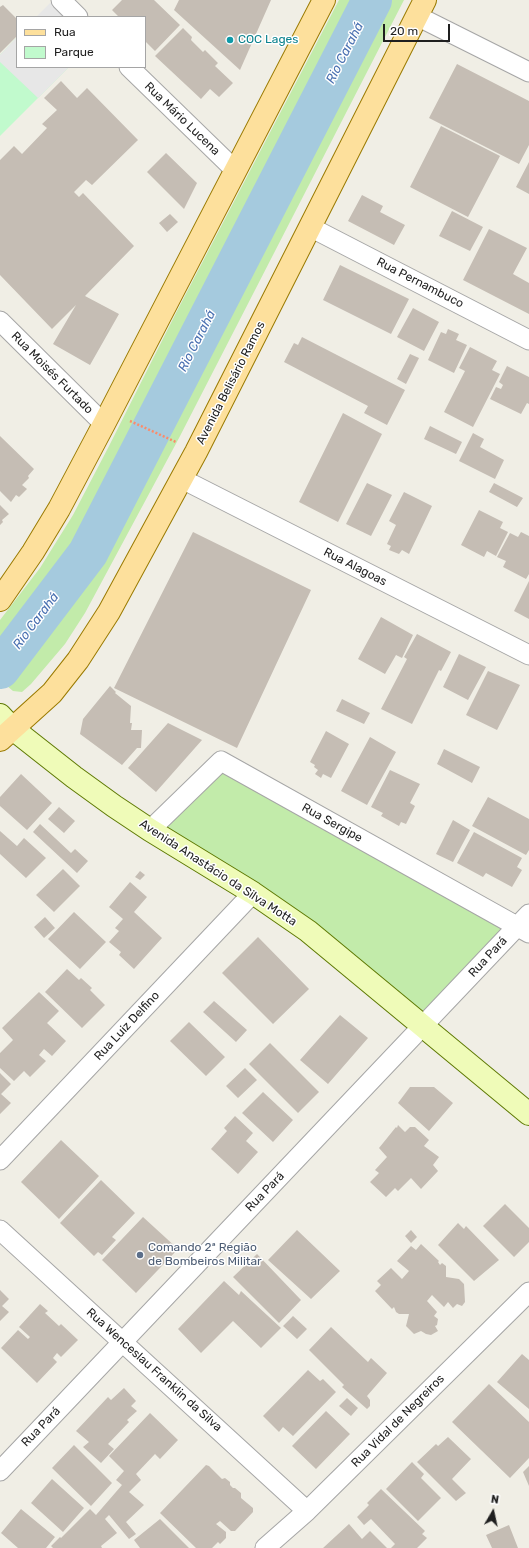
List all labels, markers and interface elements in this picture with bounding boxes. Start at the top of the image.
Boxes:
legend [16,16,146,68]
scale bar [385,16,452,42]
water label: Rio Carahá [323,20,367,86]
text: 20 m [390,24,418,38]
text: Rua [54,25,76,39]
place label: COC Lages [238,33,298,47]
marker: COC Lages [225,35,235,45]
text: Parque [54,45,94,59]
street label: Rua Mário Lucena [141,79,223,159]
street label: Rua Pernambuco [374,255,466,311]
water label: Rio Carahá [175,308,219,374]
street label: Avenida Belisário Ramos [194,319,268,447]
street label: Rua Moisés Furtado [8,329,96,417]
street label: Rua Alagoas [321,545,389,589]
water label: Rio Carahá [10,590,62,652]
street label: Rua Sergipe [299,800,365,846]
street label: Avenida Anastácio da Silva Motta [137,817,299,929]
street label: Rua Pará [466,934,510,980]
street label: Rua Luiz Delfino [91,989,163,1063]
street label: Rua Pará [242,1169,288,1215]
place label: Comando 2ª Região de Bombeiros Militar [148,1241,262,1269]
marker: Comando 2ª Região de Bombeiros Militar [135,1250,145,1260]
street label: Rua Wenceslau Franklin da Silva [83,1305,225,1435]
street label: Rua Vidal de Negreiros [349,1372,447,1470]
street label: Rua Pará [18,1404,64,1450]
north arrow [473,1492,513,1532]
text: N [490,1493,500,1507]

